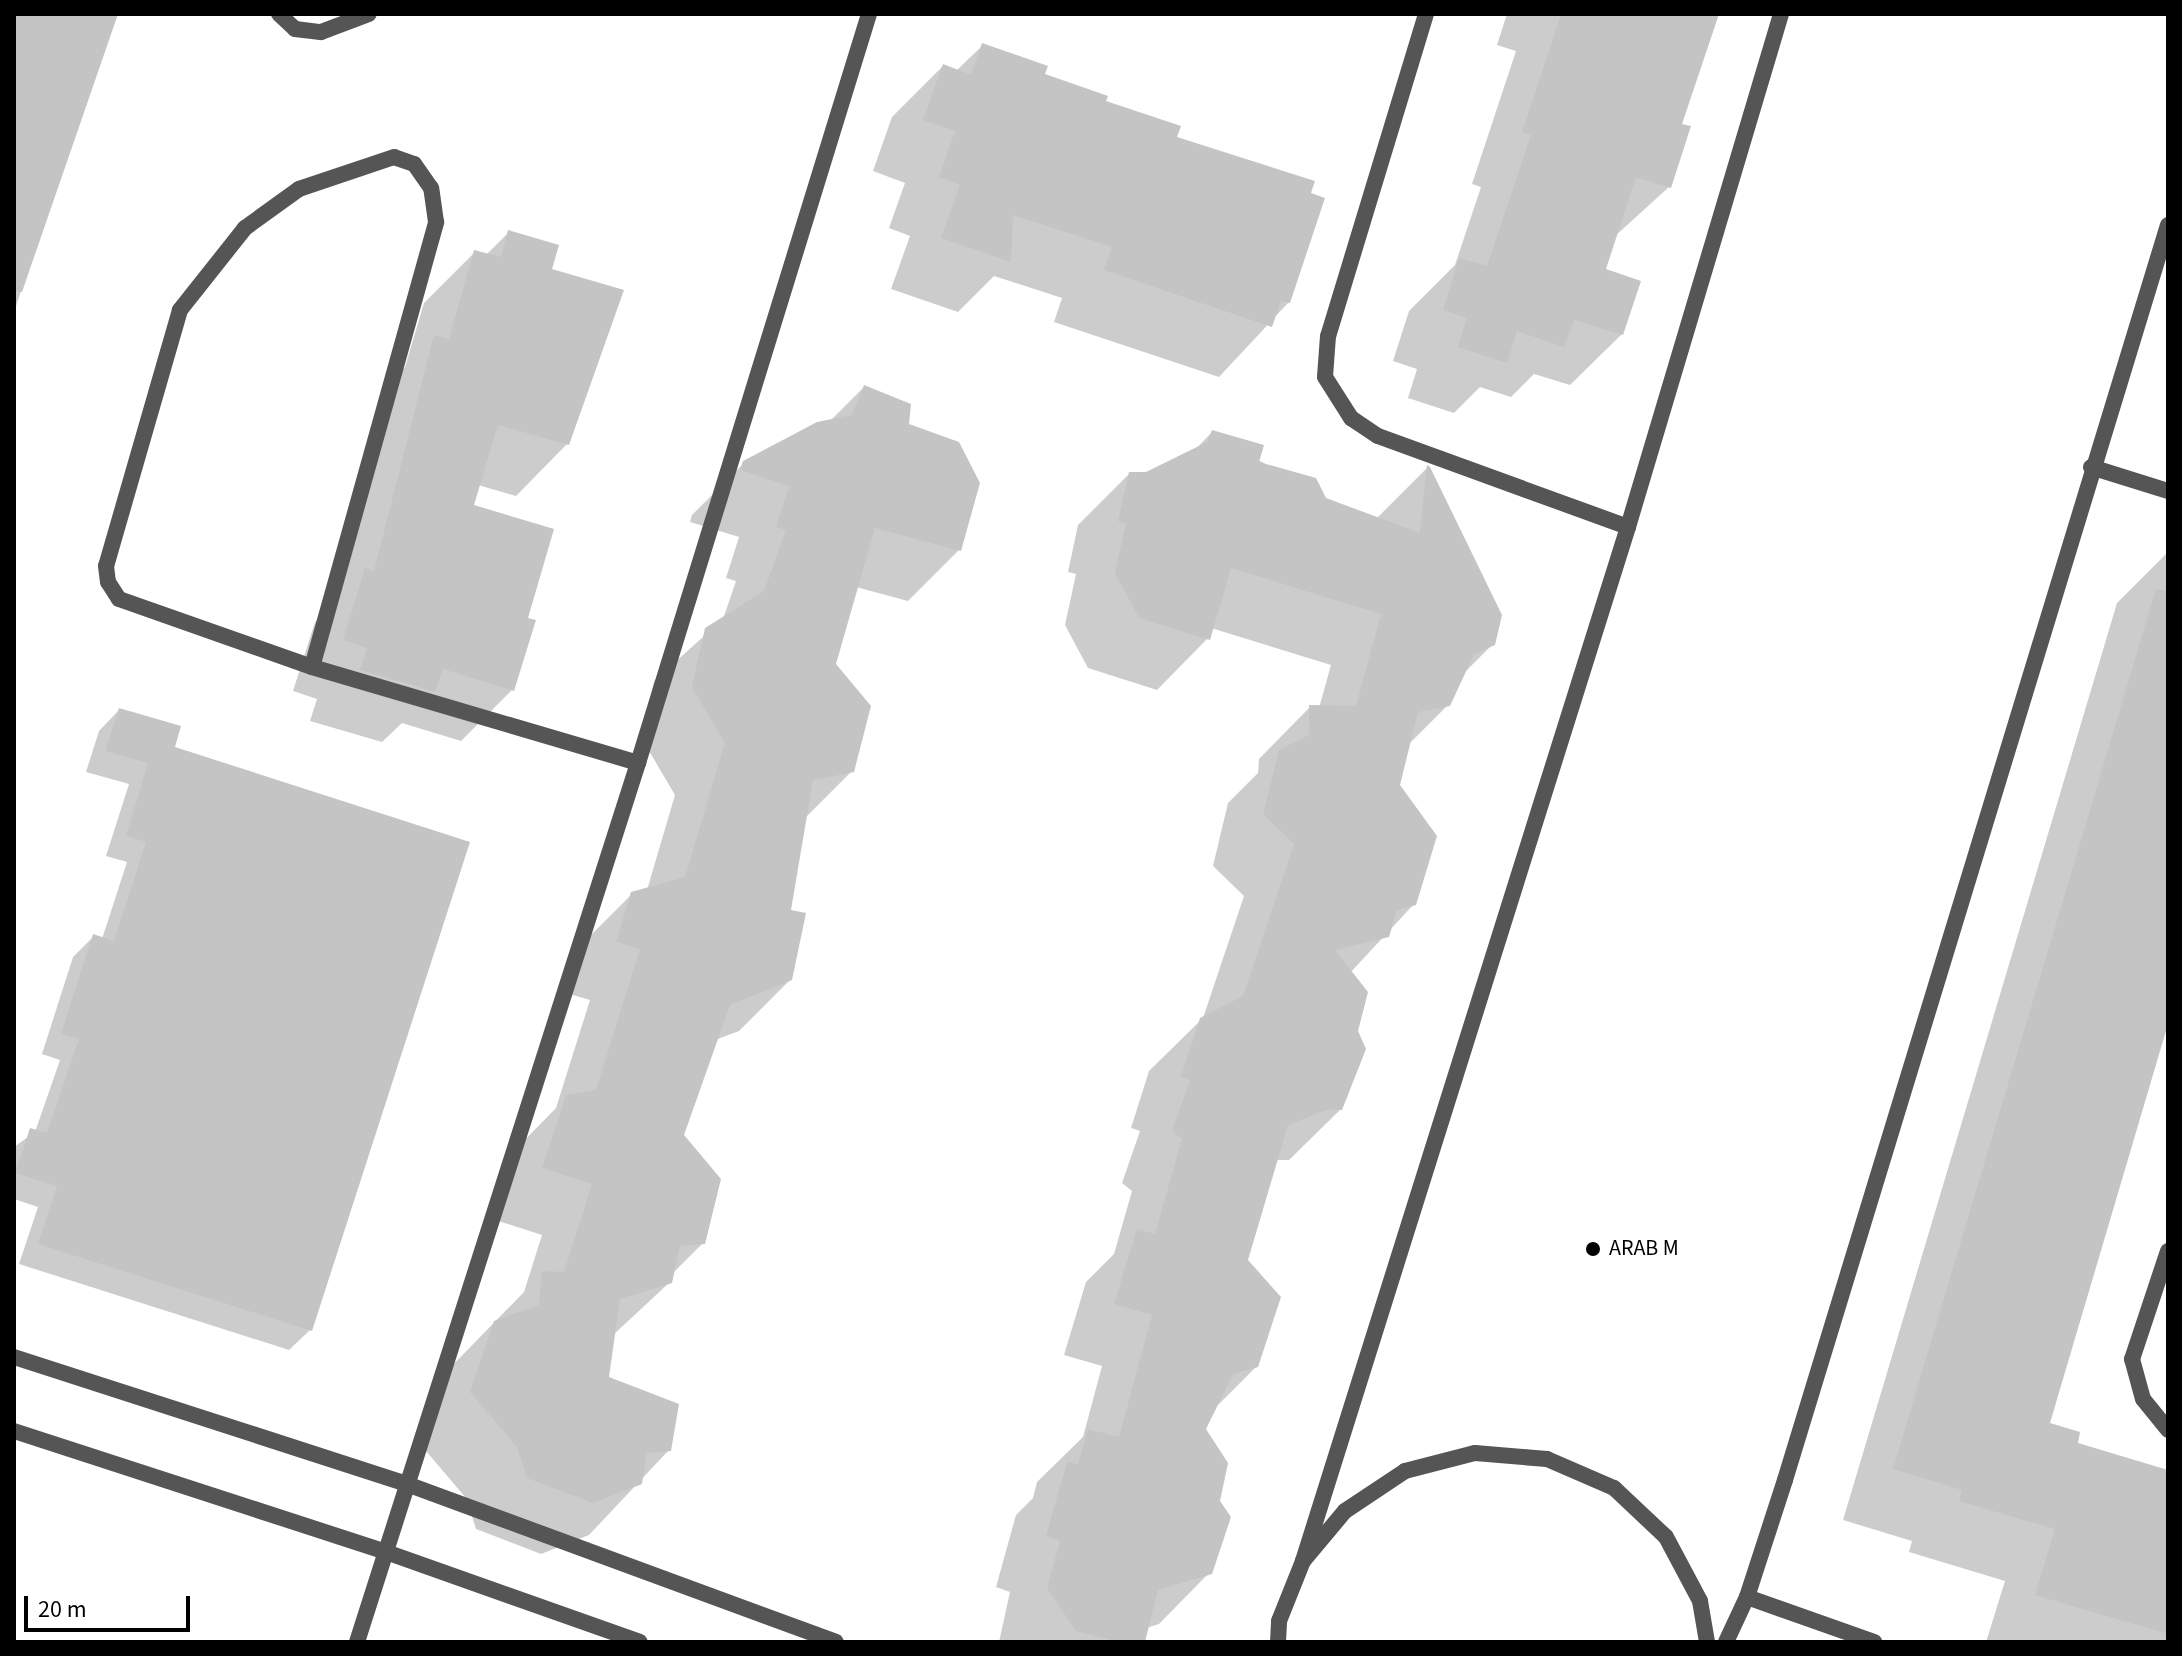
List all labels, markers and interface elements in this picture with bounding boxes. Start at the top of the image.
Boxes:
place label: ARAB M [1609,1236,1679,1262]
marker: ARAB M [1584,1240,1602,1258]
scale bar [28,1580,194,1630]
text: 20 m [38,1592,87,1627]

